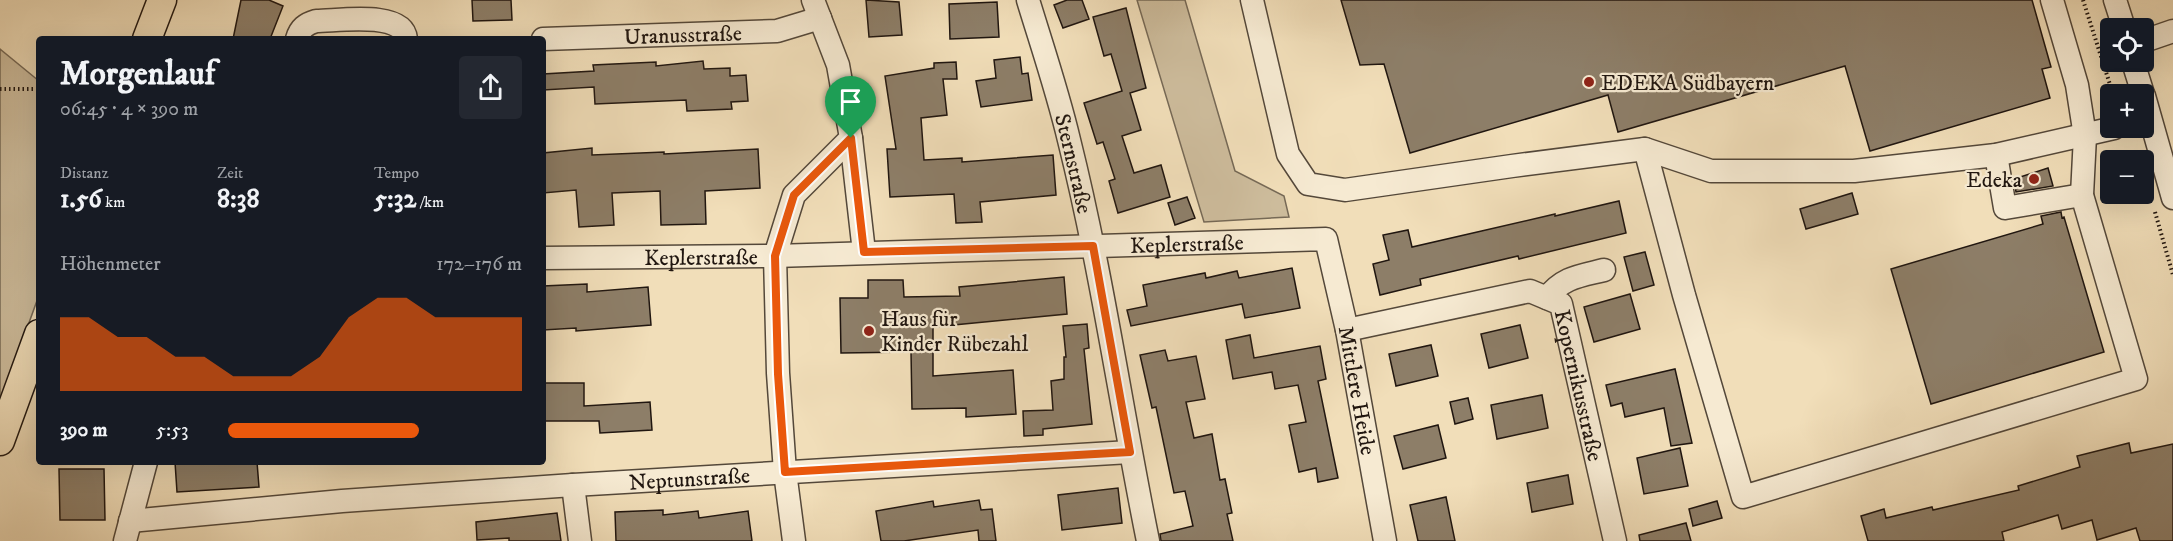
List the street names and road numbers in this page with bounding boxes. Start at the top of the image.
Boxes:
street label: Uranusstraße [624,20,742,51]
street label: Sternstraße [1048,111,1098,216]
street label: Keplerstraße [1130,230,1244,260]
street label: Keplerstraße [644,244,758,272]
street label: Kopernikusstraße [1548,307,1608,464]
street label: Mittlere Heide [1332,324,1381,457]
street label: Neptunstraße [628,463,751,497]

